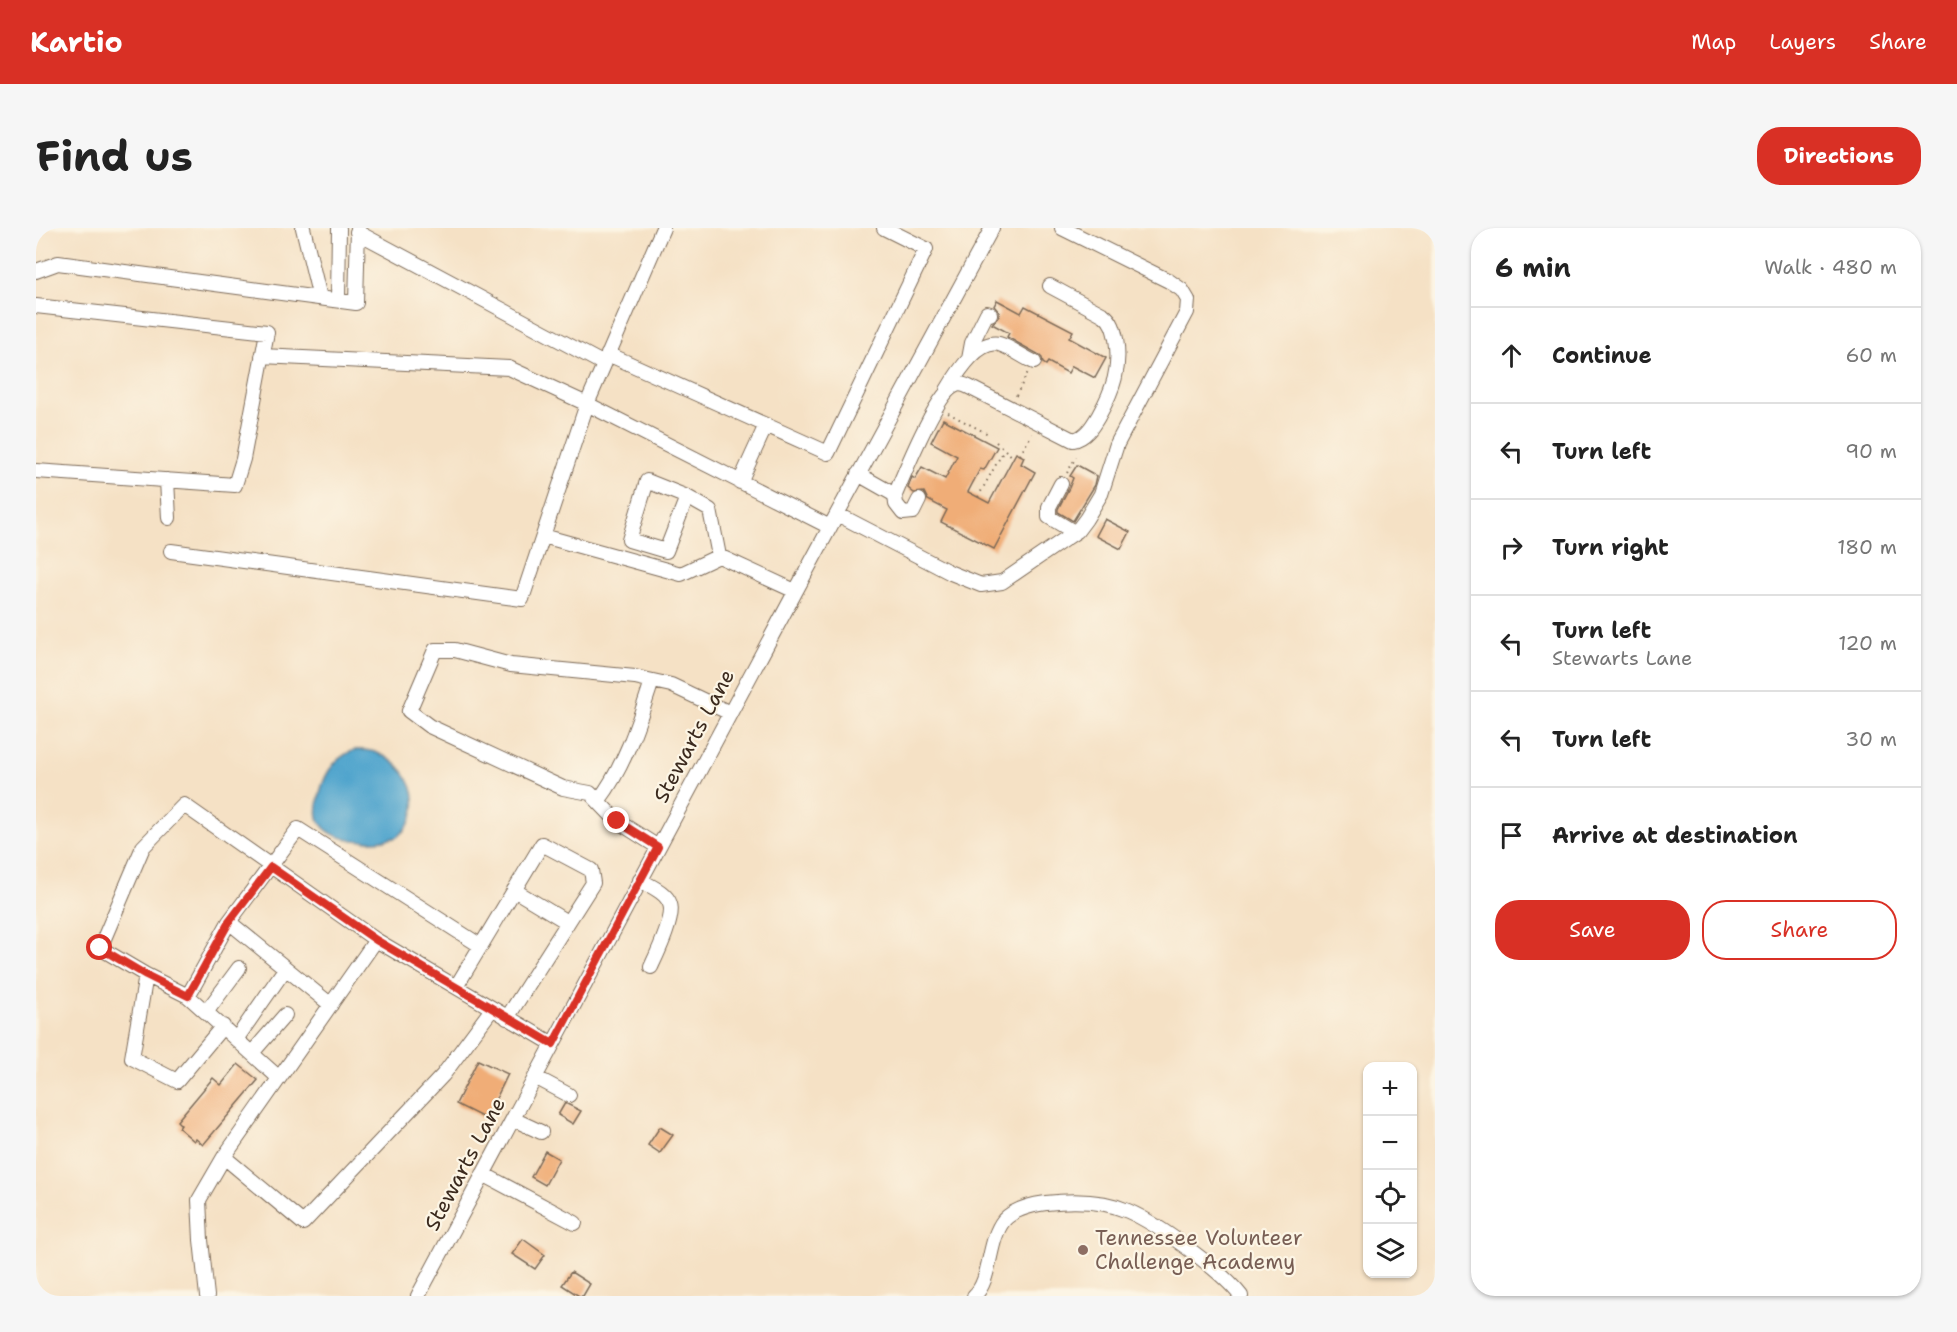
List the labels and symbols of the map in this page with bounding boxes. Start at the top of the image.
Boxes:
street label: Stewarts Lane [647,664,741,808]
route end [603,807,629,833]
route start [86,934,112,960]
street label: Stewarts Lane [418,1092,512,1236]
place label: Tennessee Volunteer Challenge Academy [1095,1224,1303,1276]
marker: Tennessee Volunteer Challenge Academy [1076,1243,1090,1257]

